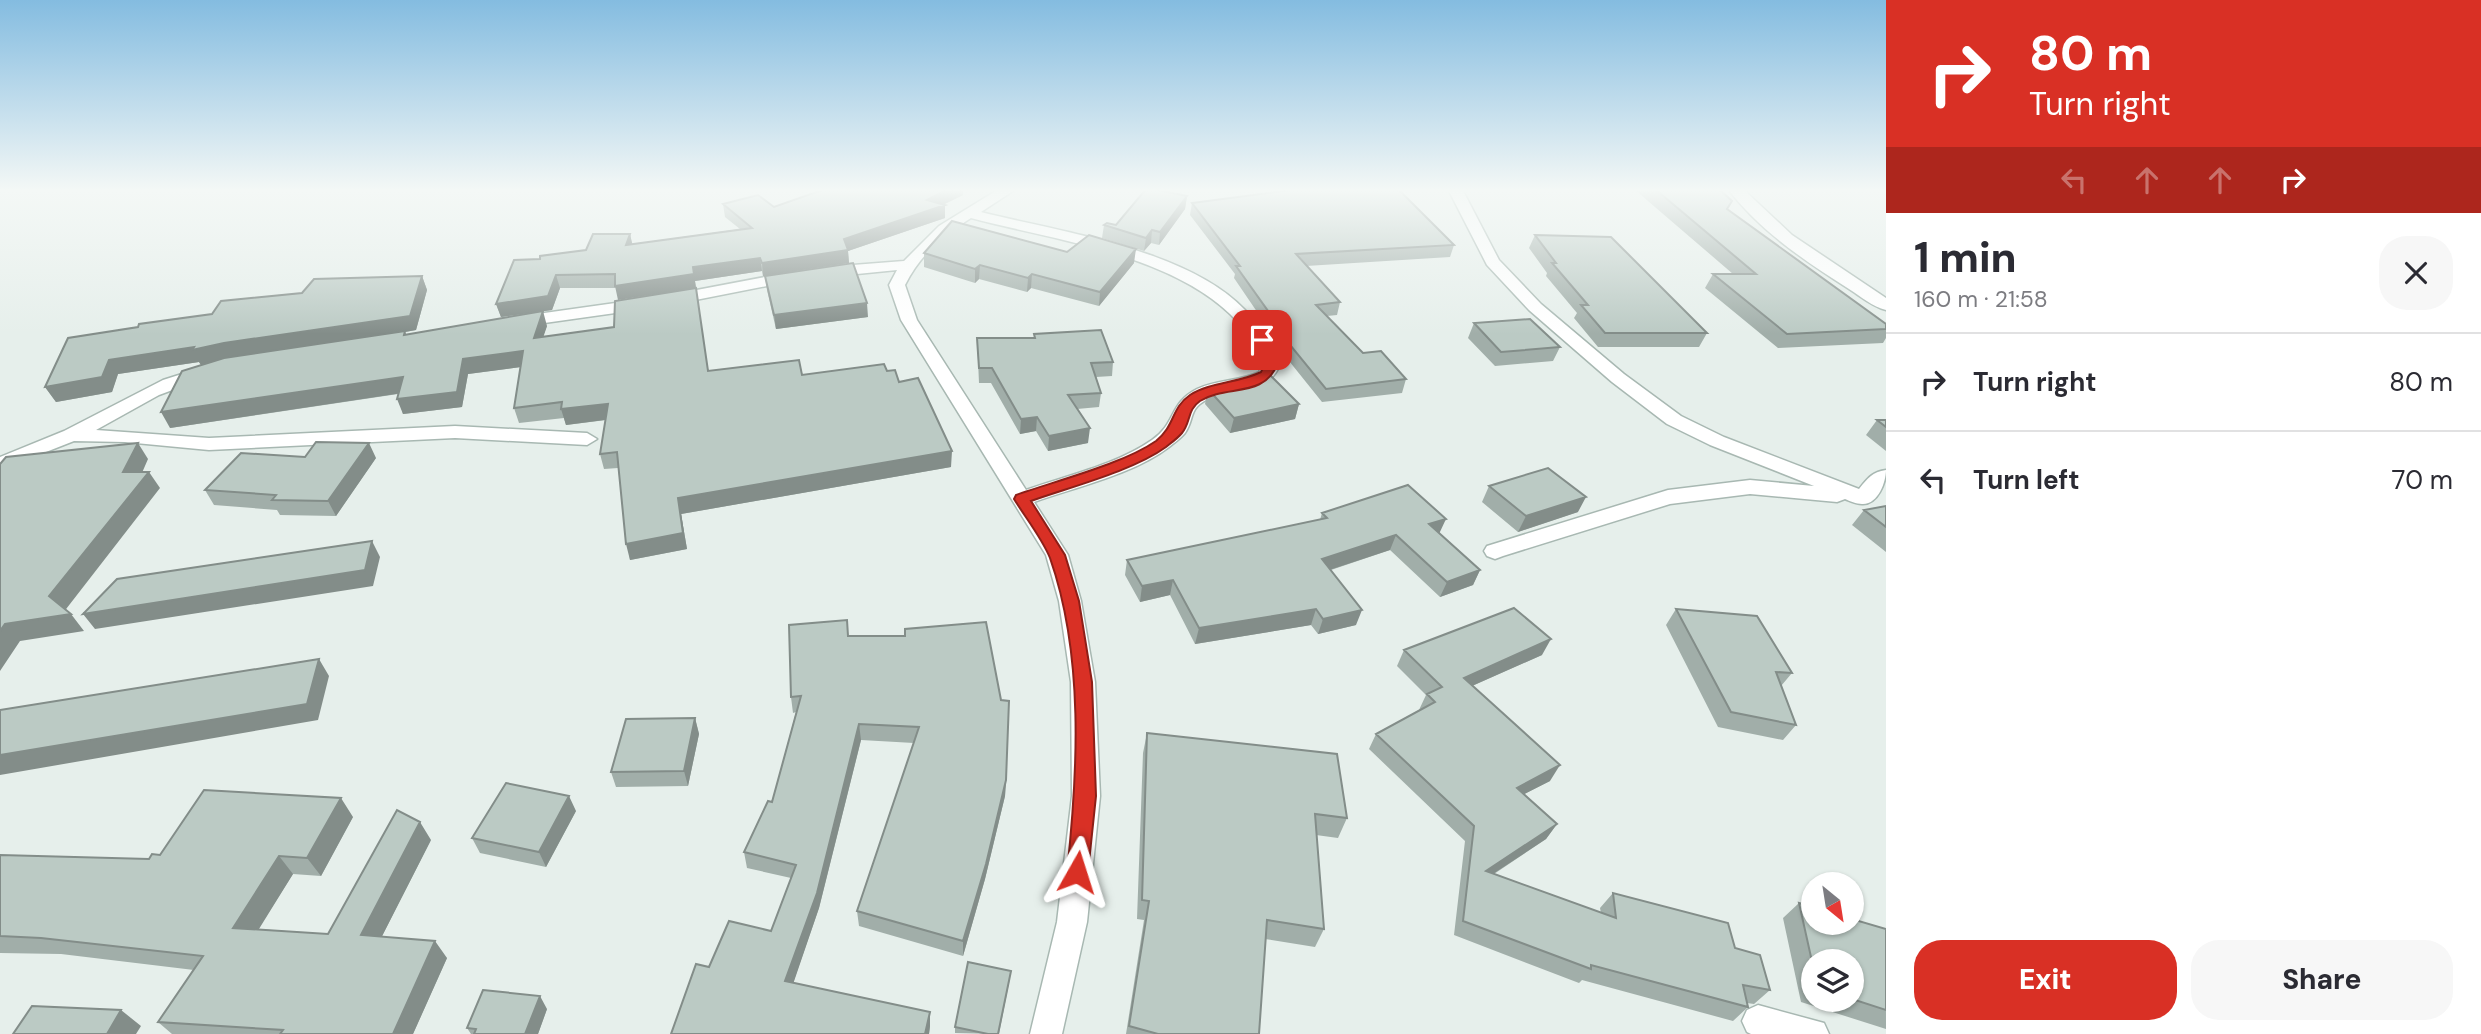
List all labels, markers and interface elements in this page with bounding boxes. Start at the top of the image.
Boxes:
text: 80 m [2029,21,2152,85]
icon: right [1914,28,2005,119]
text: Turn right [2029,83,2171,125]
icon: left [2055,161,2093,199]
icon: ahead [2128,161,2166,199]
icon: ahead [2201,161,2239,199]
icon: right [2274,161,2312,199]
text: 1 min [1914,230,2017,285]
button: close [2379,236,2453,310]
text: 160 m · 21:58 [1914,284,2048,314]
pin [1232,310,1292,370]
icon: arrive [1243,321,1281,359]
icon: right [1914,363,1952,401]
text: Turn right [1973,365,2097,399]
text: 80 m [2389,365,2453,399]
icon: left [1914,461,1952,499]
text: Turn left [1973,463,2080,497]
text: 70 m [2392,463,2453,497]
position arrow [1040,835,1114,909]
north arrow [1801,872,1864,934]
map controls [1801,872,1864,1012]
button: Exit [1914,940,2177,1020]
button: Share [2191,940,2453,1020]
button: layers [1801,949,1864,1012]

